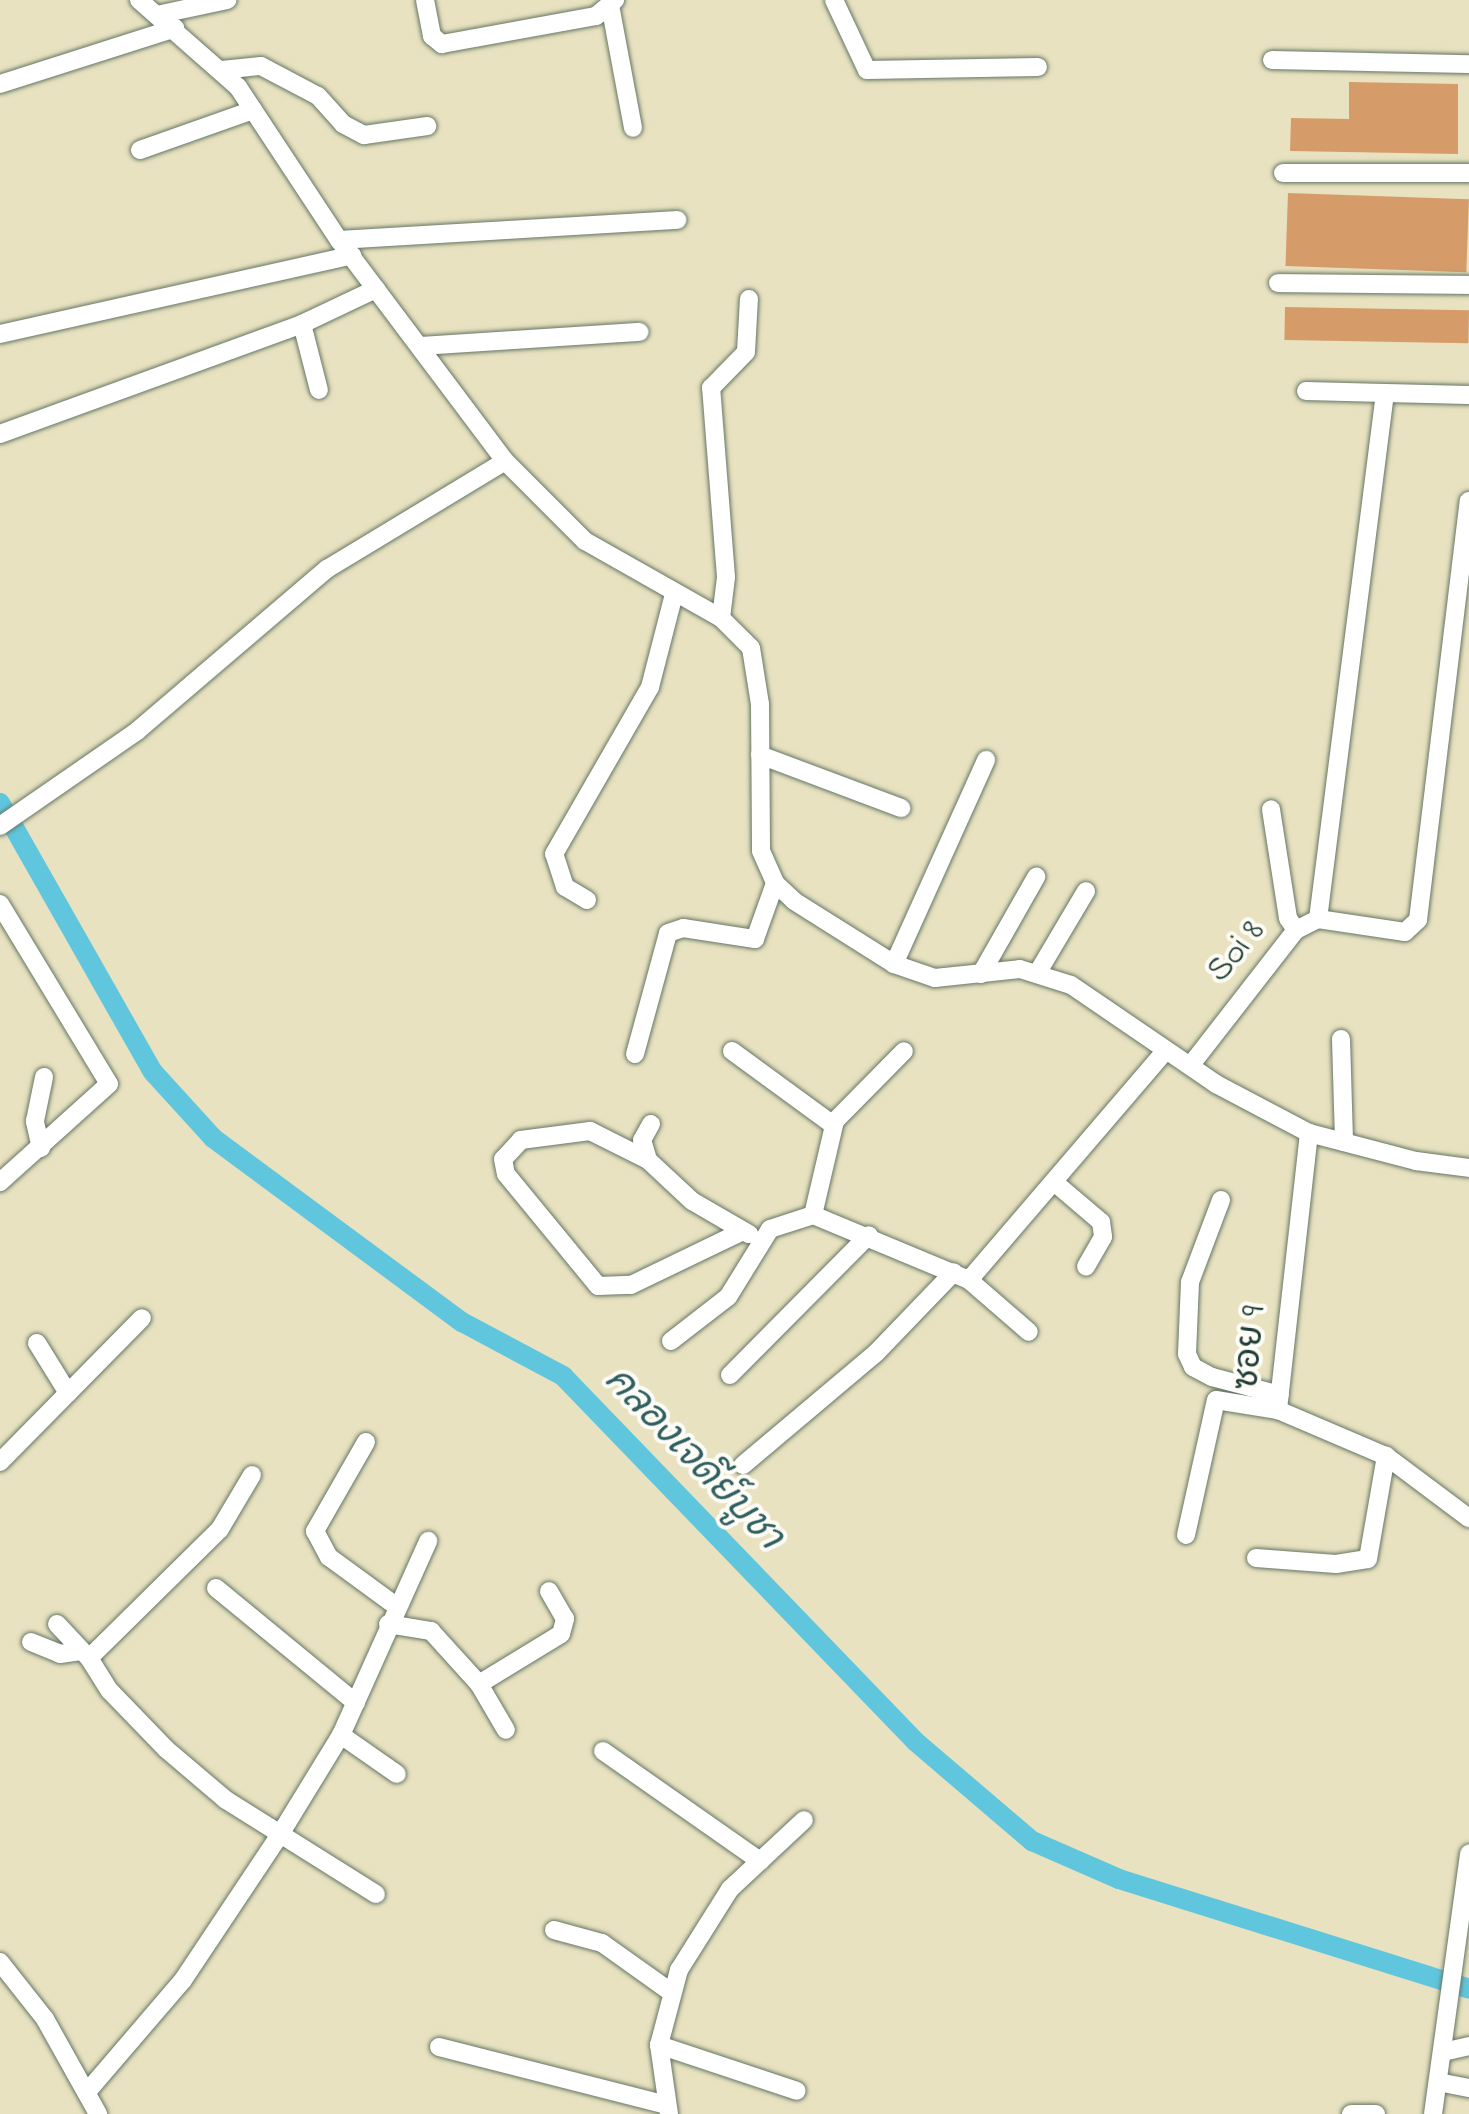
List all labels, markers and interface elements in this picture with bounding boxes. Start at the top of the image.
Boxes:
street label: Soi 8 [1199,912,1275,992]
street label: ซอย 9 [1227,1304,1277,1392]
water label: คลองเจดีย์บูชา [594,1359,790,1561]

